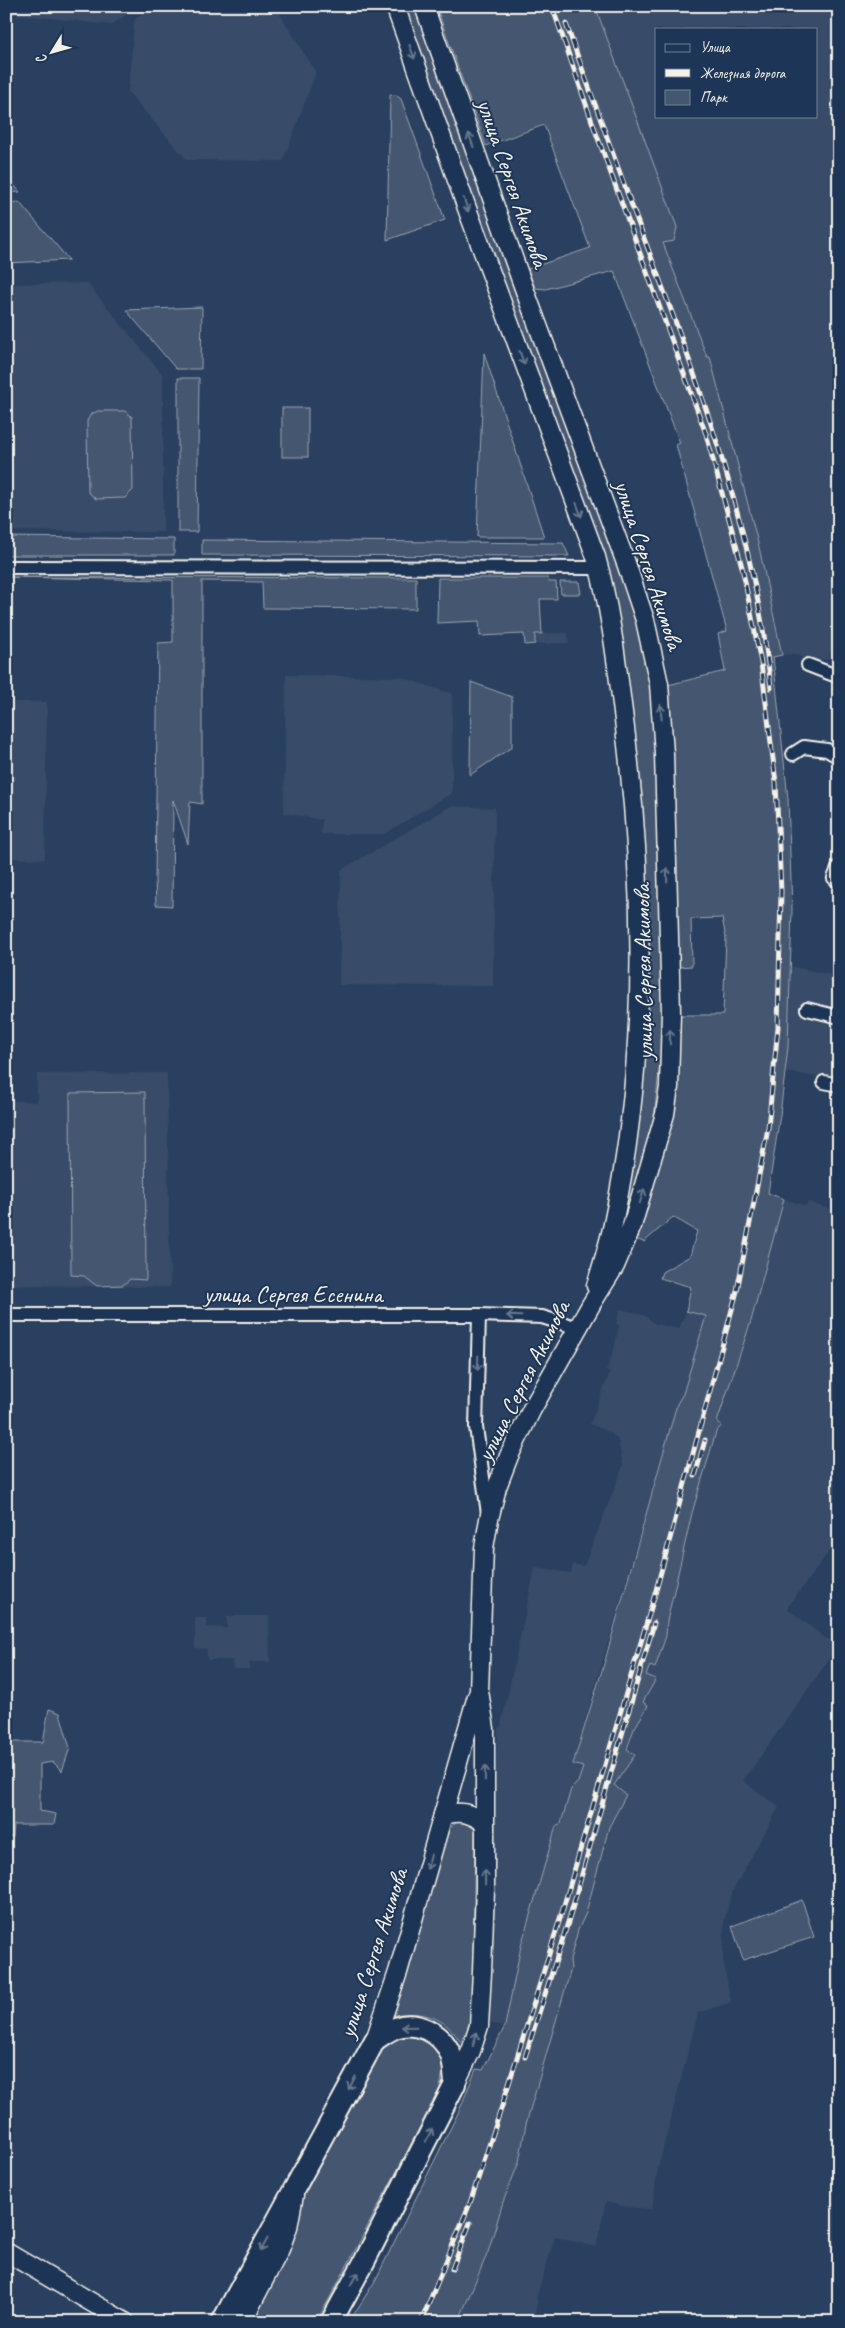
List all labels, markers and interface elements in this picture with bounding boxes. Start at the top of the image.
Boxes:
north arrow [28,28,78,78]
legend [655,28,818,118]
text: Улица [700,38,731,57]
one-way arrow [408,44,417,59]
text: С [32,50,51,67]
text: Железная дорога [700,64,787,83]
text: Парк [700,88,728,107]
street label: улица Сергея Акимова [469,93,557,273]
one-way arrow [466,133,475,148]
one-way arrow [462,197,471,213]
one-way arrow [518,350,527,365]
street label: улица Сергея Акимова [607,475,691,656]
one-way arrow [575,502,584,517]
one-way arrow [656,705,666,721]
one-way arrow [662,867,672,883]
street label: улица Сергея Акимова [626,881,660,1062]
one-way arrow [665,1029,675,1046]
one-way arrow [638,1189,647,1204]
street label: улица Сергея Есенина [202,1279,384,1309]
street label: улица Сергея Акимова [469,1294,577,1468]
one-way arrow [506,1311,522,1321]
one-way arrow [473,1355,483,1371]
one-way arrow [480,1765,490,1782]
one-way arrow [424,1854,434,1870]
street label: улица Сергея Акимова [331,1862,415,2043]
one-way arrow [480,1869,490,1886]
one-way arrow [401,2022,418,2032]
one-way arrow [470,2031,480,2047]
one-way arrow [347,2076,357,2091]
one-way arrow [425,2128,434,2143]
one-way arrow [259,2237,269,2252]
one-way arrow [350,2273,360,2287]

